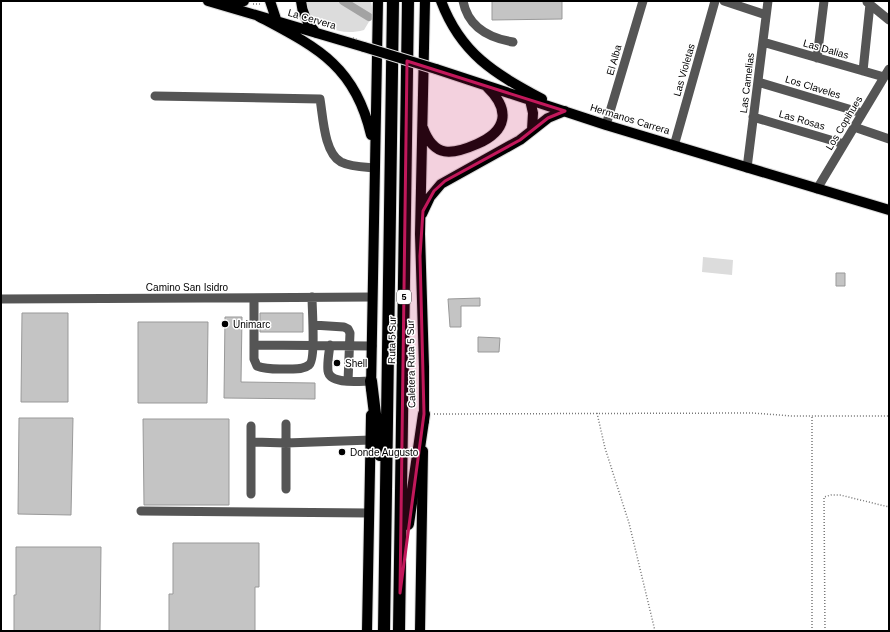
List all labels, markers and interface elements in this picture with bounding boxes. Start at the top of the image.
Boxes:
street label: La Cervera [287,7,338,31]
street label: Las Dalias [802,37,850,61]
street label: Las Violetas [671,42,697,98]
street label: El Alba [604,43,624,76]
street label: Las Camelias [738,52,756,114]
street label: Los Claveles [784,73,842,101]
street label: Los Copihues [824,94,864,152]
street label: Hermanos Carrera [589,102,672,136]
street label: Las Rosas [778,108,826,132]
street label: Camino San Isidro [146,282,229,293]
road number: 5 [397,290,411,304]
street label: Ruta 5 Sur [386,315,398,364]
marker: Unimarc [220,319,230,329]
place label: Unimarc [233,319,270,330]
street label: Caletera Ruta 5 Sur [405,319,417,408]
marker: Shell [332,358,342,368]
place label: Shell [345,358,367,369]
marker: Donde Augusto [337,447,347,457]
place label: Donde Augusto [350,447,419,458]

